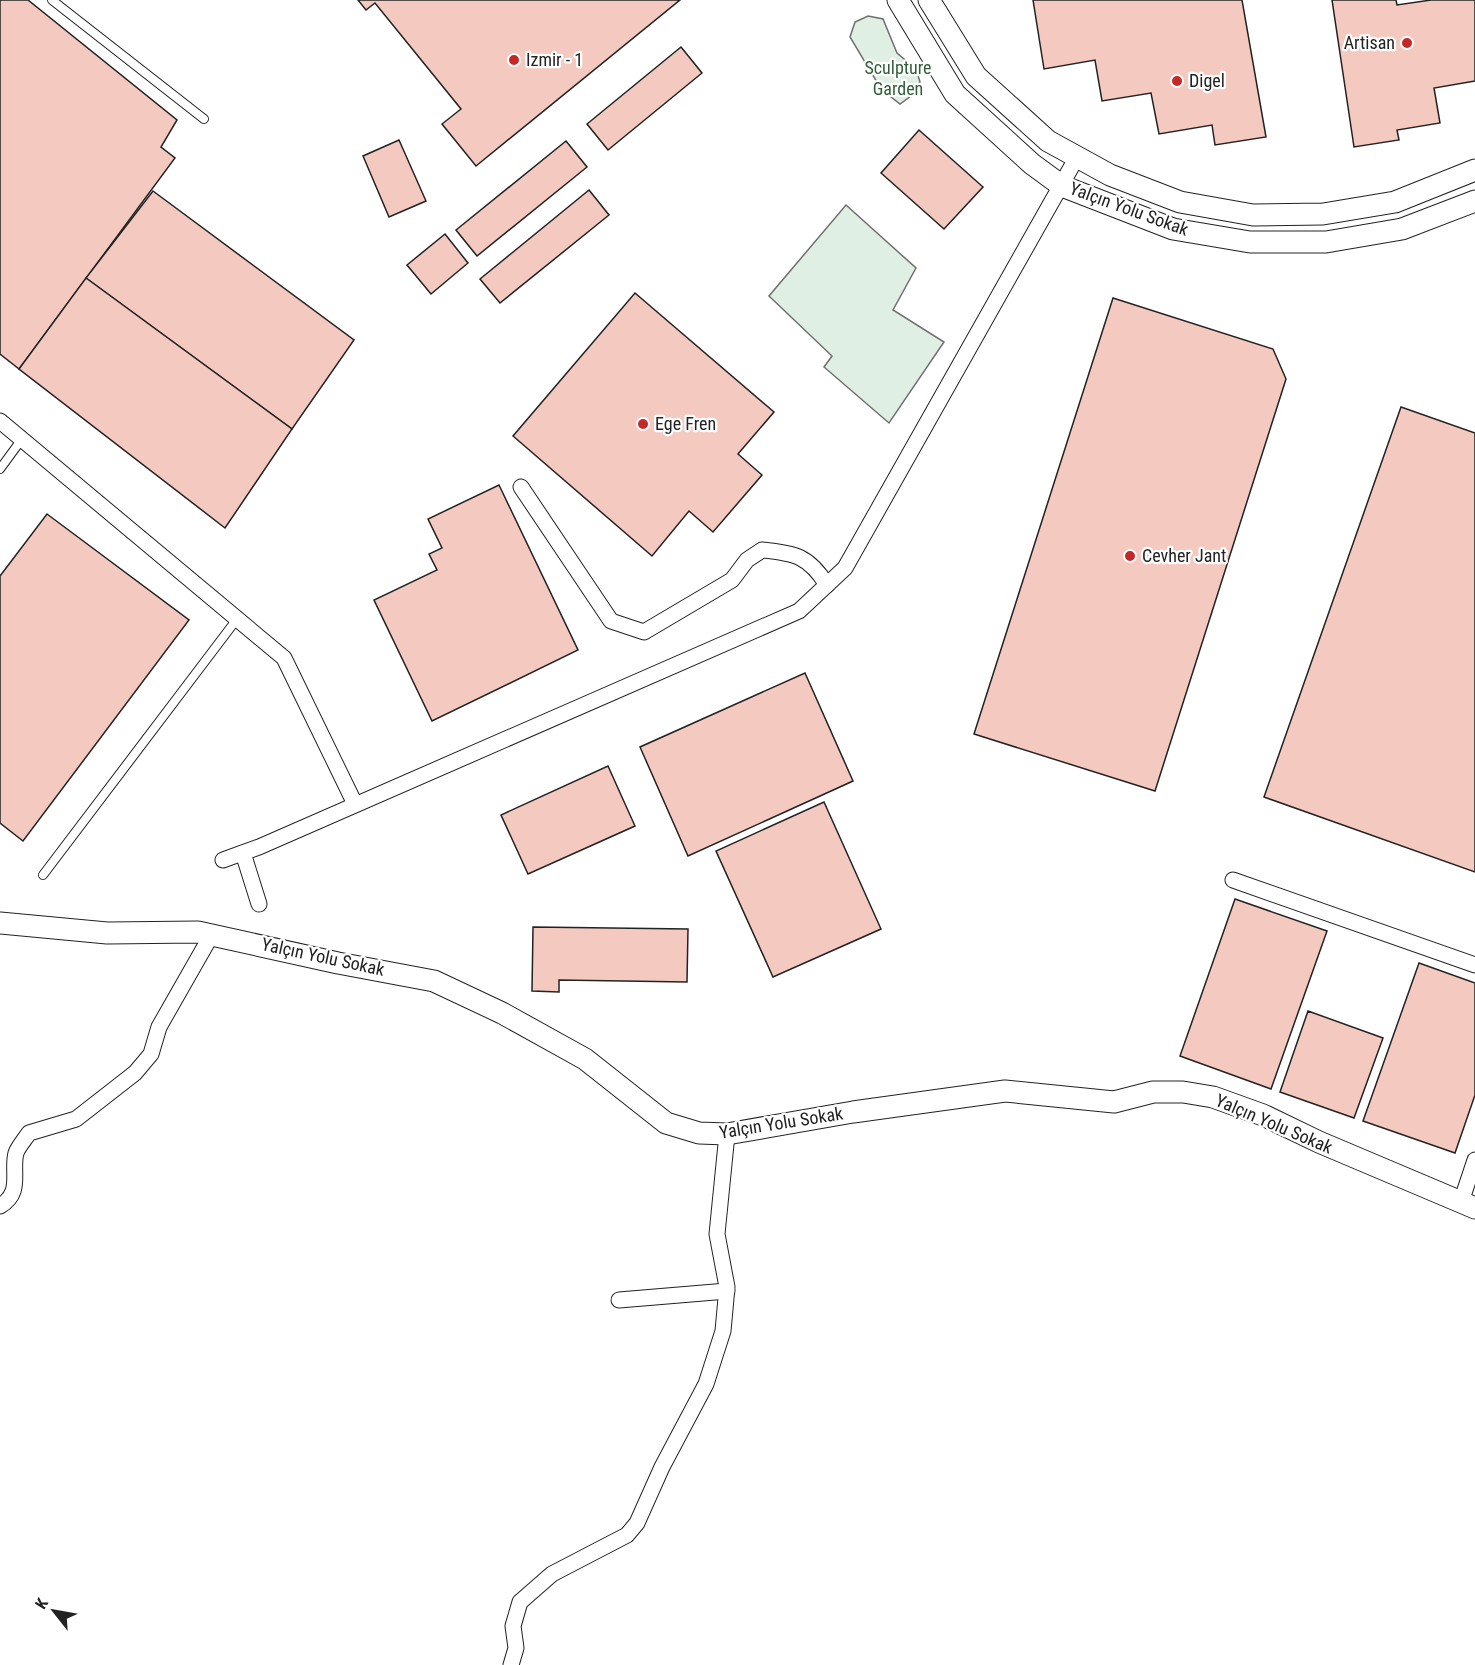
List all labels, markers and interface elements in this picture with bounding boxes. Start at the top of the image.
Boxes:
place label: Artisan [1344,32,1395,53]
marker: Artisan [1400,36,1414,50]
place label: Izmir - 1 [526,49,583,70]
marker: Izmir - 1 [507,53,521,67]
park label: Sculpture Garden [864,57,932,99]
place label: Digel [1189,70,1225,91]
marker: Digel [1170,74,1184,88]
street label: Yalçın Yolu Sokak [1067,177,1192,240]
place label: Ege Fren [655,413,716,434]
marker: Ege Fren [636,417,650,431]
place label: Cevher Jant [1142,545,1226,566]
marker: Cevher Jant [1123,549,1137,563]
street label: Yalçın Yolu Sokak [260,933,386,980]
street label: Yalçın Yolu Sokak [1213,1089,1336,1158]
street label: Yalçın Yolu Sokak [718,1102,844,1143]
north arrow [24,1581,84,1641]
text: K [31,1595,52,1612]

